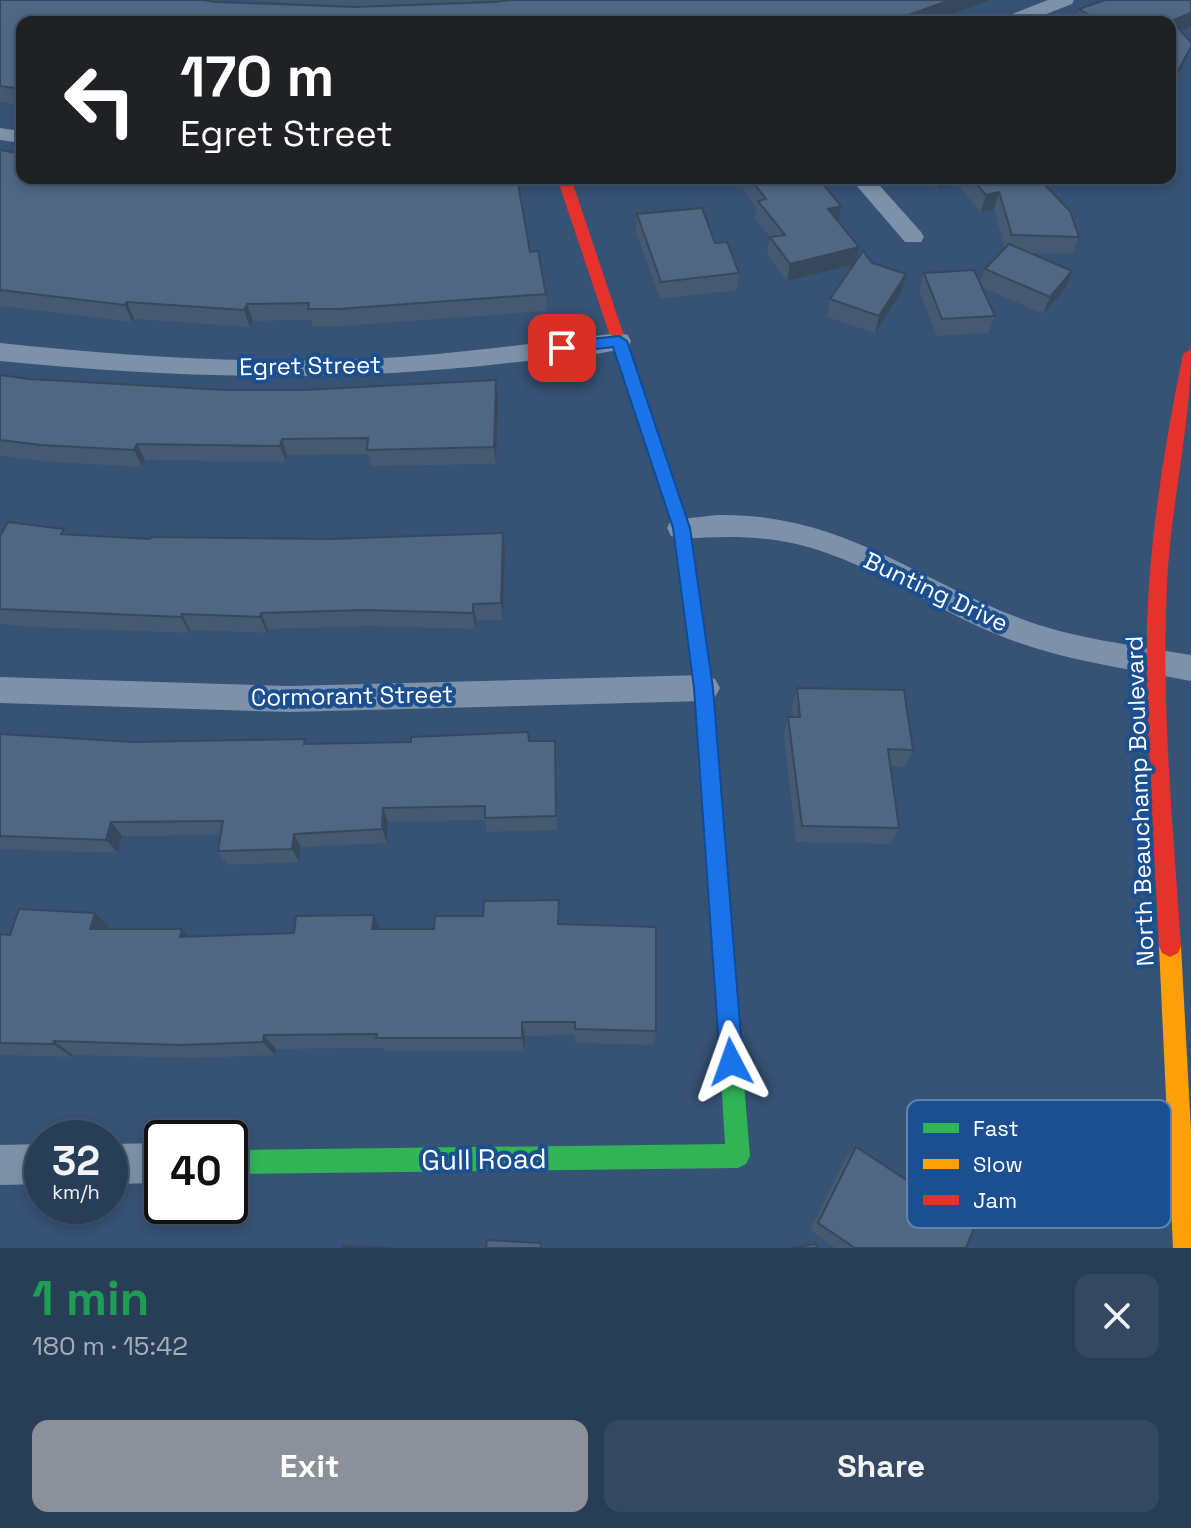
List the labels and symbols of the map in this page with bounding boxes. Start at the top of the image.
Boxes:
pin [528,314,596,382]
street label: Egret Street [239,349,381,382]
street label: Bunting Drive [859,545,1013,638]
street label: North Beauchamp Boulevard [1118,635,1161,967]
street label: Cormorant Street [251,678,453,713]
position arrow [689,1020,773,1104]
legend [907,1100,1171,1228]
text: Fast [973,1114,1019,1142]
speed limit sign: 40 [144,1120,248,1224]
street label: Gull Road [421,1140,547,1178]
text: Slow [973,1150,1023,1178]
text: Jam [973,1186,1017,1214]

